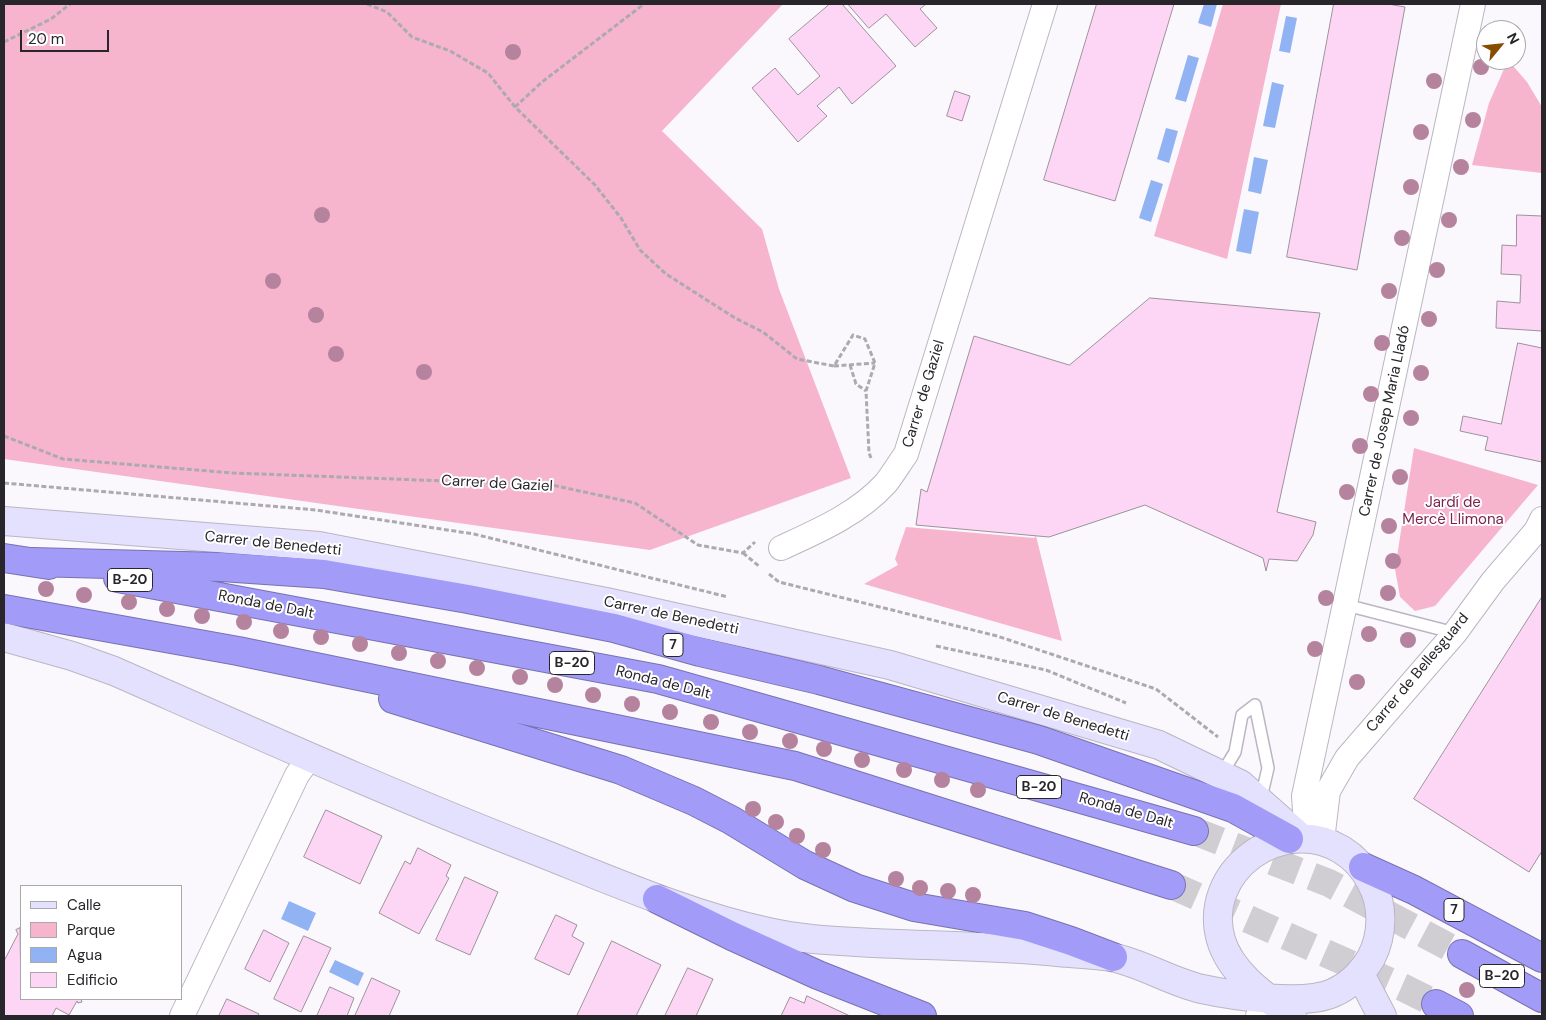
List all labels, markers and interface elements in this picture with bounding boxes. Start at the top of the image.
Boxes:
scale bar [22,20,111,52]
north arrow [1476,20,1526,70]
text: 20 m [28,29,64,49]
text: N [1503,30,1524,47]
street label: Carrer de Josep Maria Lladó [1356,324,1414,518]
street label: Carrer de Gaziel [899,338,949,450]
street label: Carrer de Gaziel [441,472,553,496]
park label: Jardí de Mercè Llimona [1402,494,1504,529]
street label: Carrer de Benedetti [204,528,342,560]
road number: B-20 [108,568,152,592]
street label: Ronda de Dalt [217,587,315,623]
street label: Carrer de Benedetti [602,593,740,639]
street label: Carrer de Bellesguard [1363,610,1473,736]
road number: 7 [663,634,683,656]
road number: B-20 [550,651,594,674]
street label: Ronda de Dalt [614,663,712,703]
street label: Carrer de Benedetti [995,688,1131,746]
road number: B-20 [1016,776,1062,799]
street label: Ronda de Dalt [1077,789,1175,833]
legend [20,885,182,1000]
text: Calle [67,895,101,915]
road number: 7 [1444,898,1464,922]
text: Parque [67,920,115,940]
text: Agua [67,945,102,965]
road number: B-20 [1480,964,1524,988]
text: Edificio [67,970,118,990]

